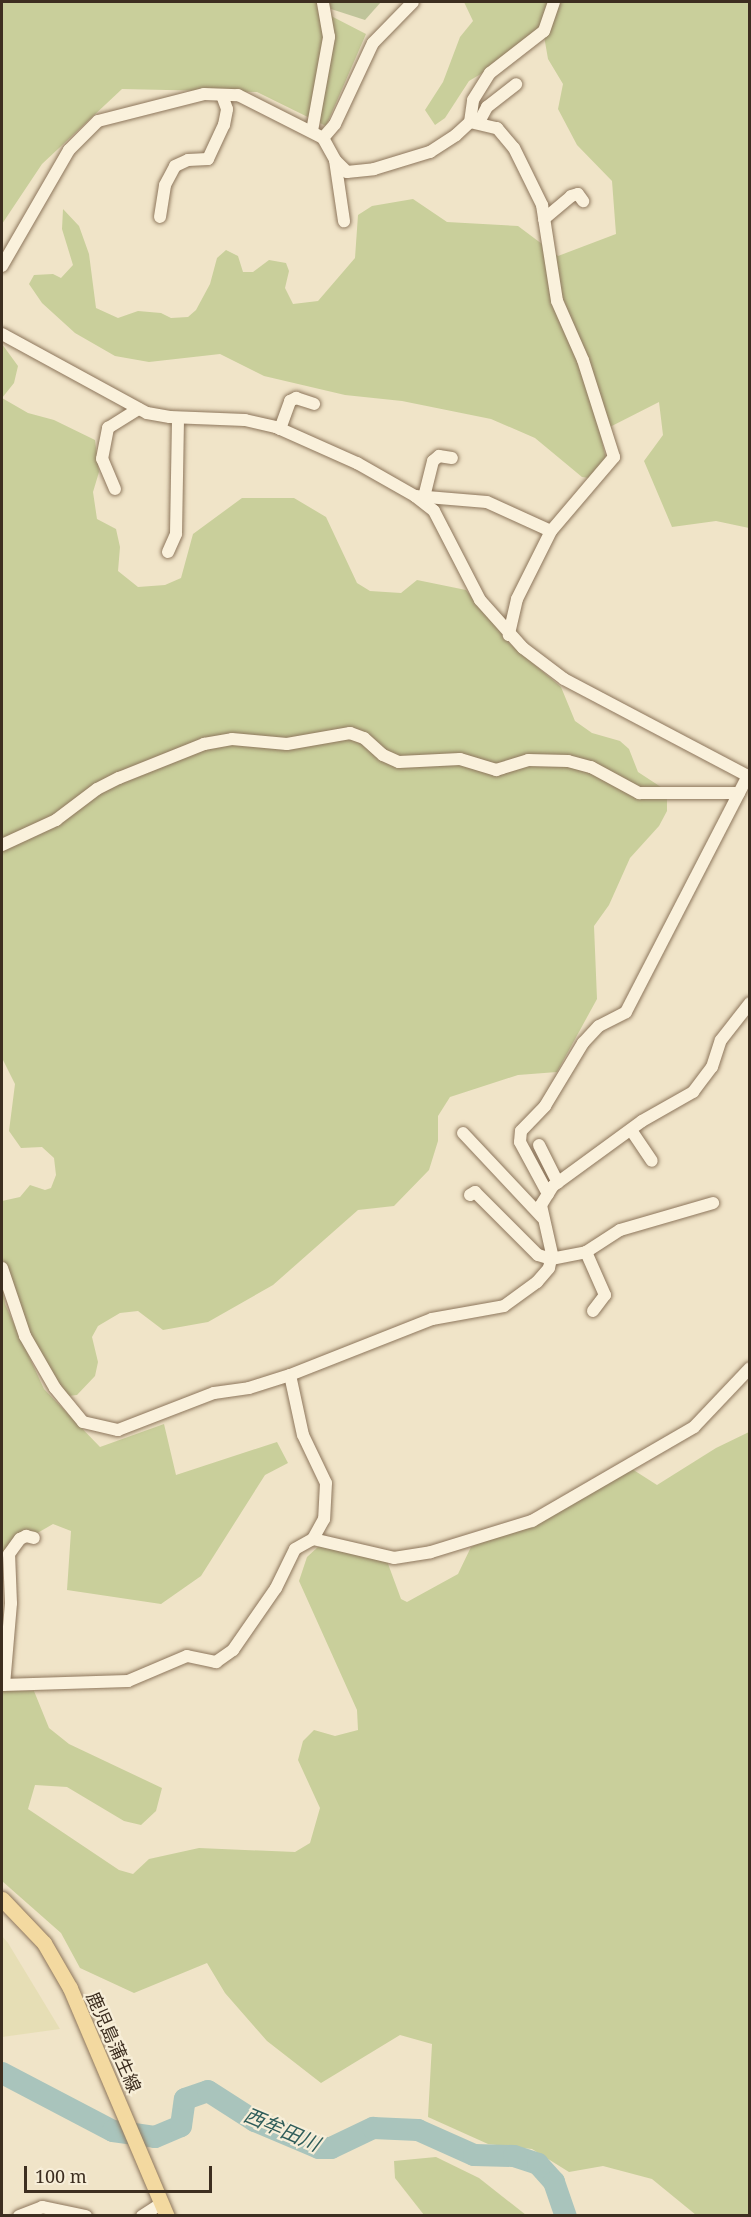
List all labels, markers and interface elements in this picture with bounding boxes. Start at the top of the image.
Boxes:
street label: 鹿児島蒲生線 [82,1988,146,2096]
water label: 西牟田川 [240,2102,324,2156]
scale bar [27,2154,214,2192]
text: 100 m [35,2164,87,2188]

